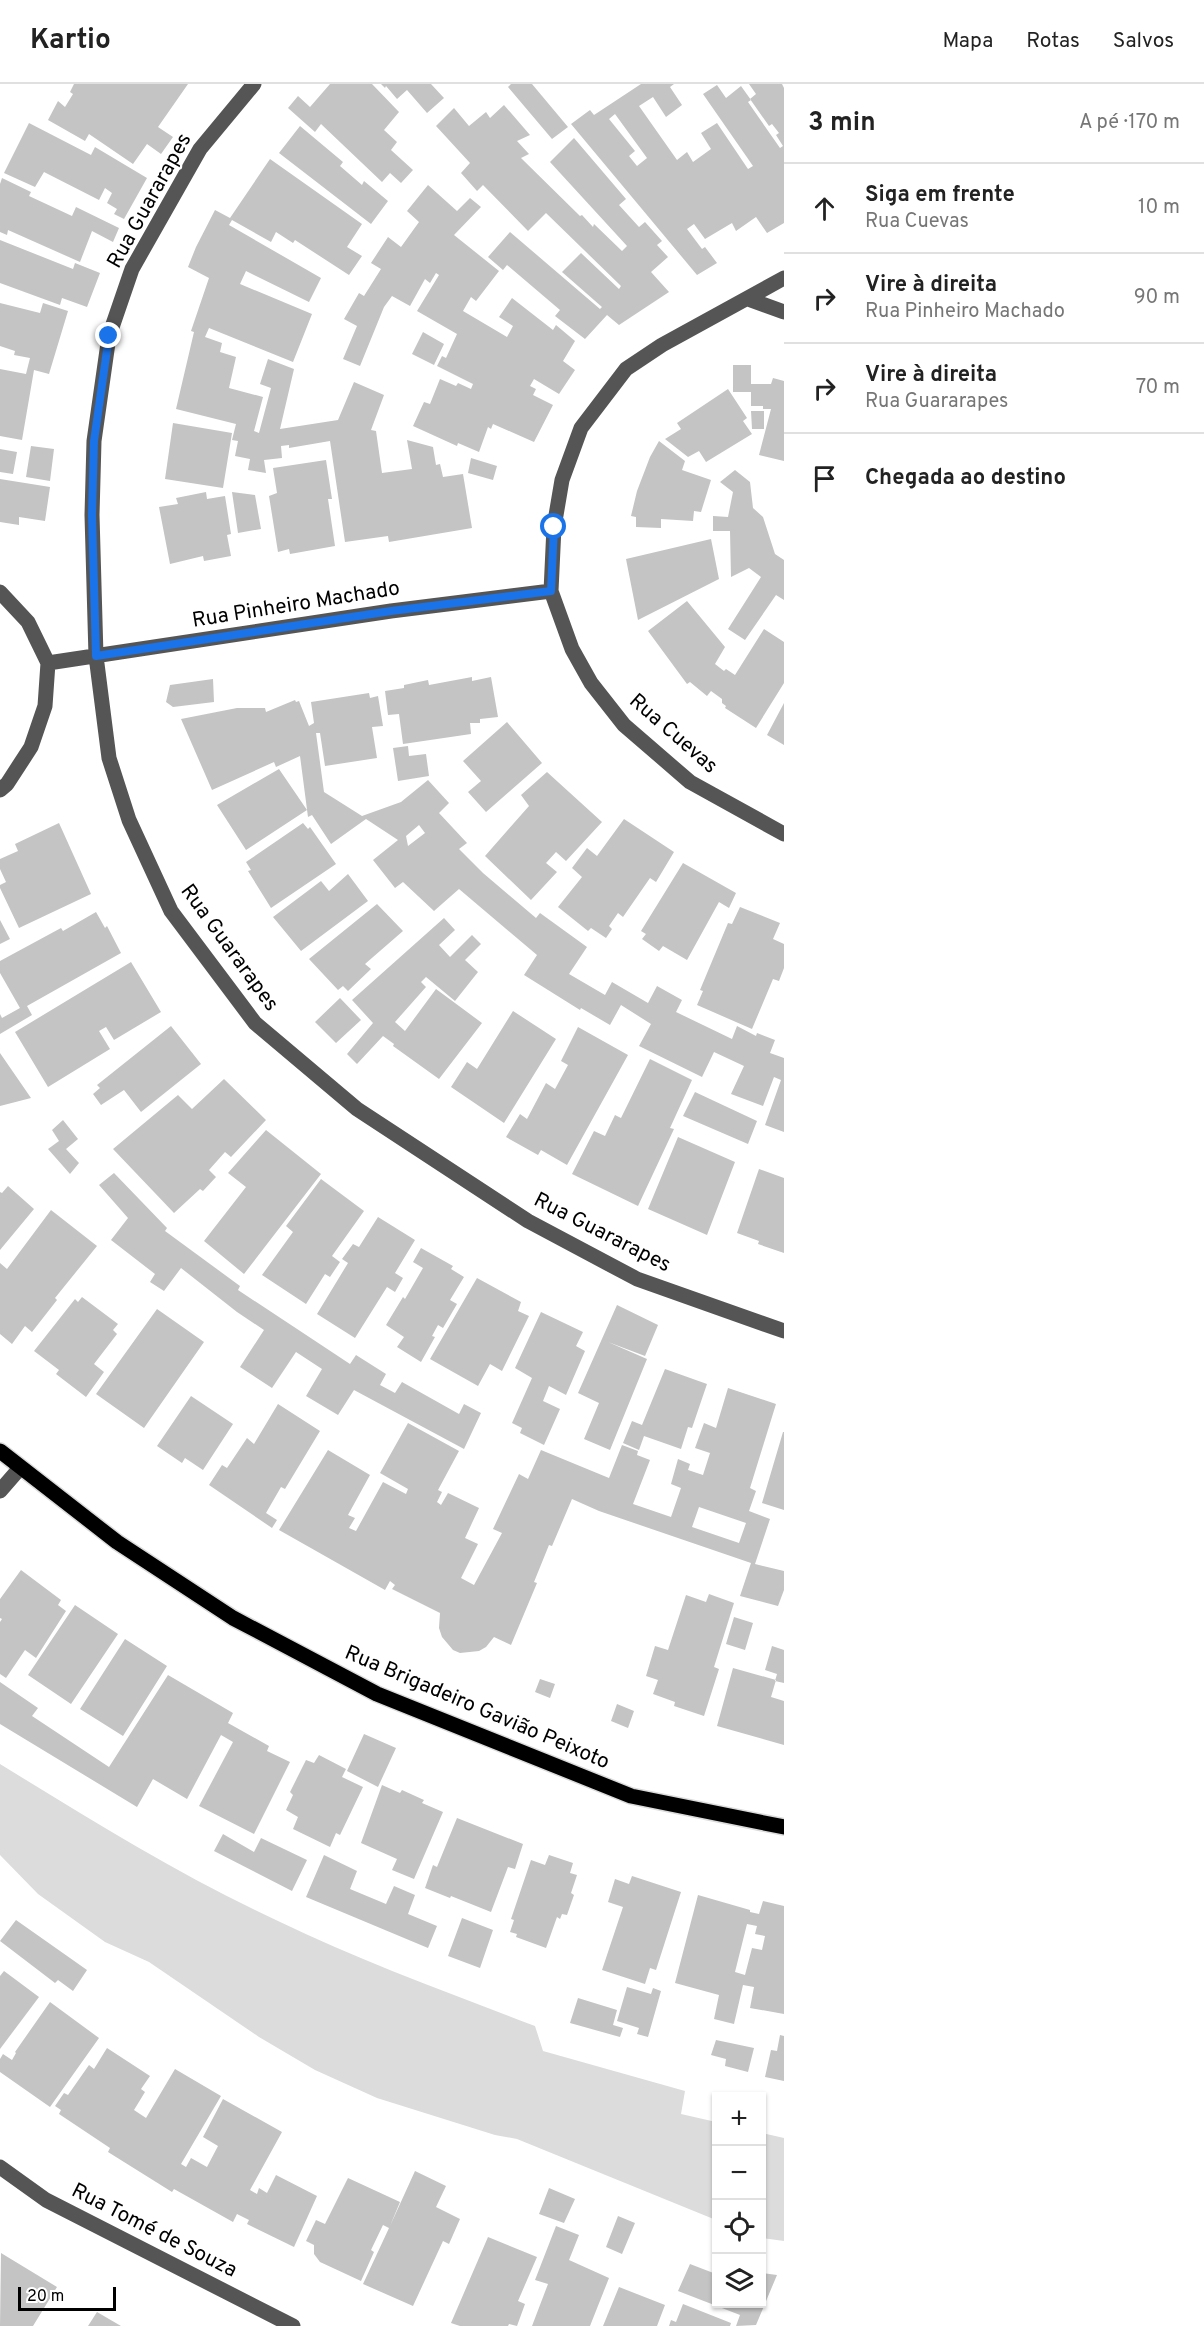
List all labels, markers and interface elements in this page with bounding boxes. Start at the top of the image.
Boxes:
text: Kartio [30,23,111,59]
text: Mapa [943,28,993,55]
text: Rotas [1026,28,1080,55]
text: Salvos [1113,28,1174,55]
text: 3 min [808,107,876,140]
text: A pé · 170 m [1079,110,1180,136]
street label: Rua Guararapes [102,129,198,273]
text: Siga em frente [865,182,1015,209]
icon: ahead [808,192,841,225]
text: 10 m [1138,195,1180,221]
text: Rua Cuevas [865,209,969,235]
text: Vire à direita [865,272,997,299]
icon: right [808,282,841,315]
text: 90 m [1134,285,1180,311]
text: Rua Pinheiro Machado [865,299,1065,325]
route end [95,322,121,348]
text: Vire à direita [865,362,997,389]
icon: right [808,372,841,405]
text: 70 m [1136,375,1180,401]
text: Rua Guararapes [865,389,1008,415]
icon: arrive [808,462,841,495]
text: Chegada ao destino [865,465,1066,492]
route start [540,513,566,539]
street label: Rua Pinheiro Machado [190,575,402,635]
street label: Rua Cuevas [623,688,723,780]
street label: Rua Guararapes [174,879,284,1017]
street label: Rua Guararapes [529,1187,675,1279]
street label: Rua Brigadeiro Gavião Peixoto [340,1640,614,1776]
map controls [712,2092,766,2308]
button: + [712,2092,766,2146]
button: − [712,2146,766,2200]
street label: Rua Tomé de Souza [67,2178,241,2284]
button: locate [712,2200,766,2254]
button: layers [712,2254,766,2308]
scale bar [18,2284,116,2312]
text: 20 m [27,2287,64,2307]

